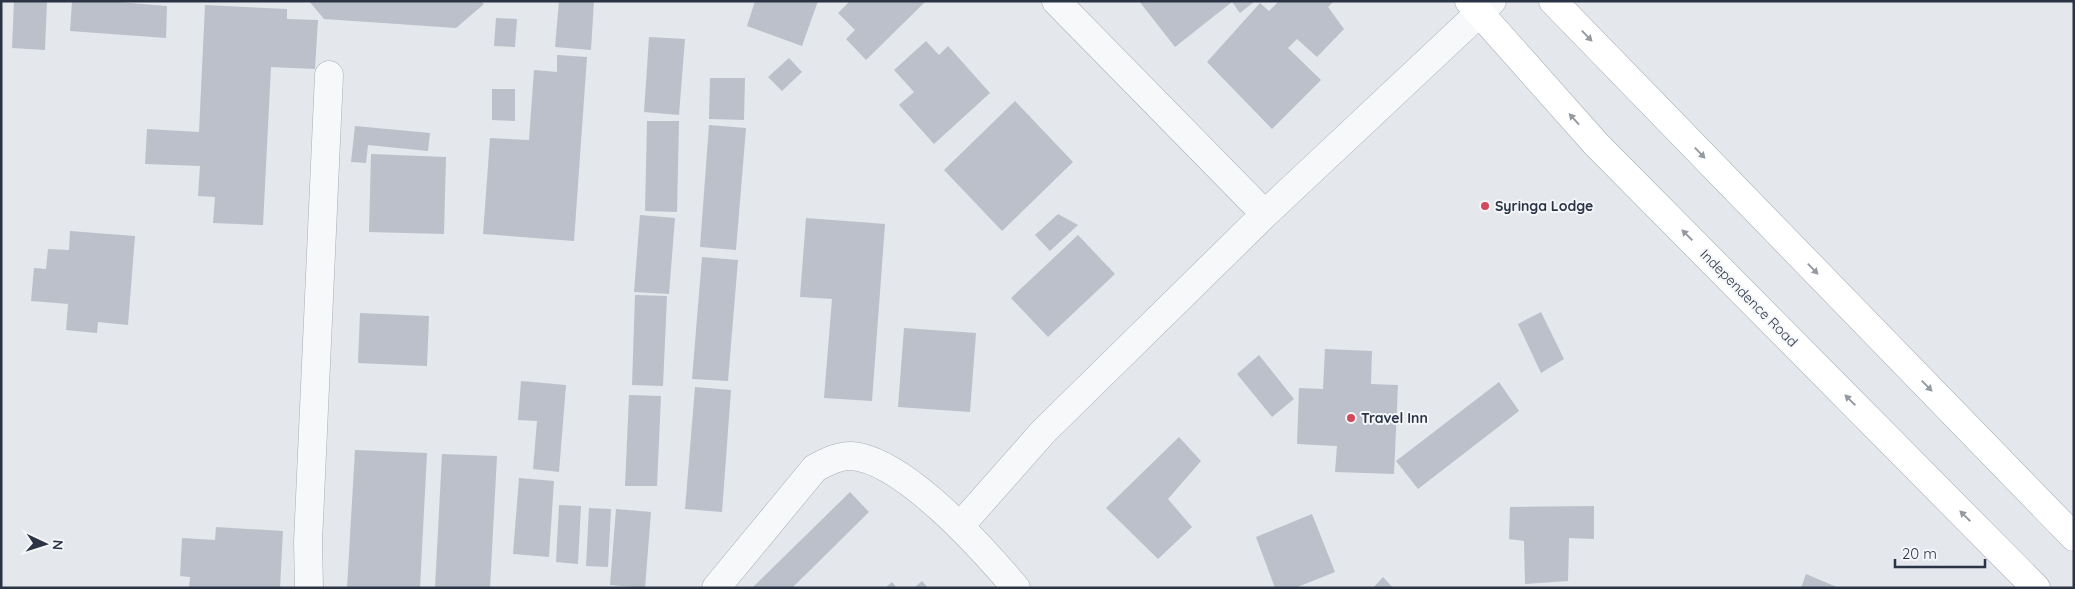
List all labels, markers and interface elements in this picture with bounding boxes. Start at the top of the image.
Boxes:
one-way arrow [1581,30,1593,42]
one-way arrow [1568,112,1579,125]
one-way arrow [1694,147,1706,159]
place label: Syringa Lodge [1495,197,1593,215]
marker: Syringa Lodge [1479,200,1491,212]
one-way arrow [1681,230,1693,242]
street label: Independence Road [1696,245,1802,351]
one-way arrow [1807,263,1819,275]
one-way arrow [1921,380,1933,392]
one-way arrow [1845,395,1857,407]
place label: Travel Inn [1361,409,1428,427]
marker: Travel Inn [1345,412,1357,424]
one-way arrow [1959,510,1971,522]
north arrow [20,519,70,569]
scale bar [1895,536,1985,568]
text: N [49,539,67,551]
text: 20 m [1902,544,1937,563]

